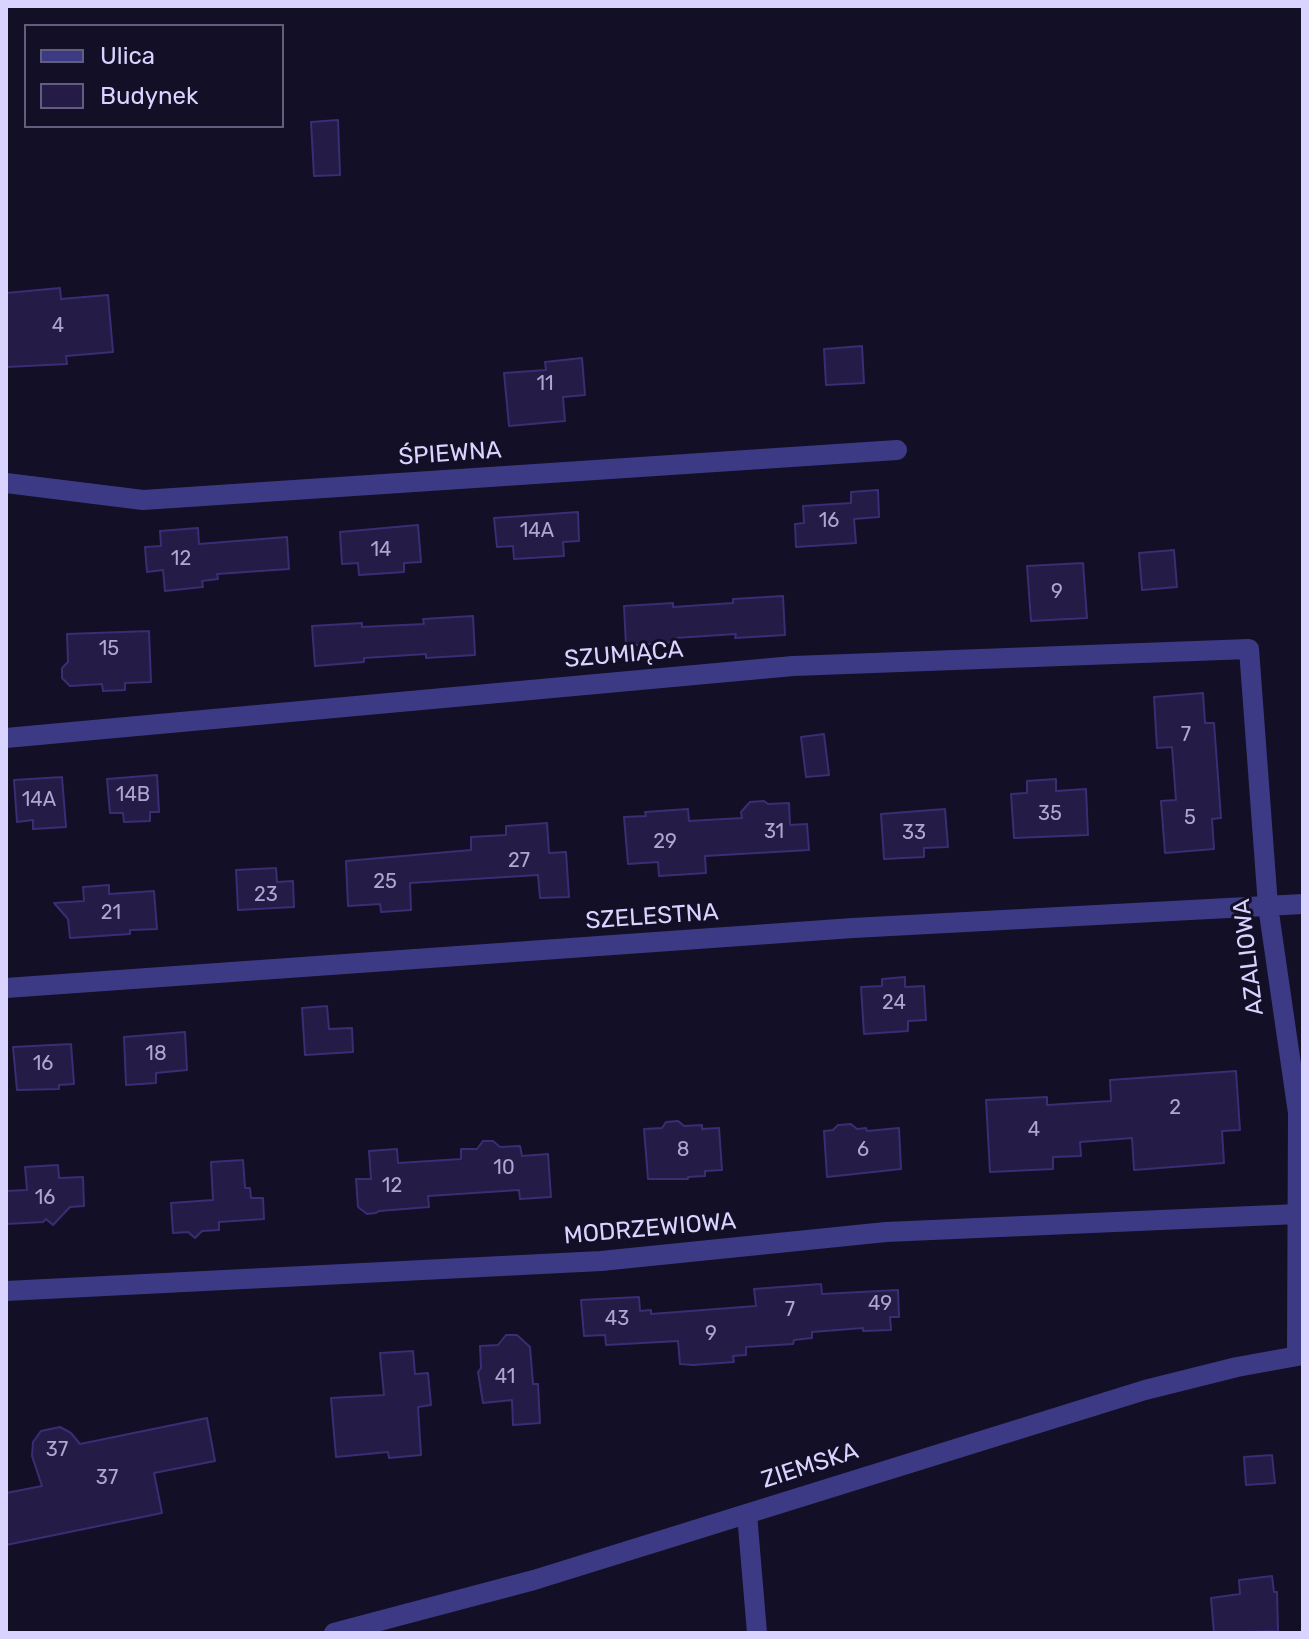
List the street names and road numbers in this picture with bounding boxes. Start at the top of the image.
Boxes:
street label: ŚPIEWNA [397,436,503,472]
street label: SZUMIĄCA [563,635,685,675]
street label: AZALIOWA [1228,897,1270,1017]
street label: SZELESTNA [584,898,720,936]
street label: MODRZEWIOWA [563,1207,737,1251]
street label: ZIEMSKA [758,1437,862,1495]

